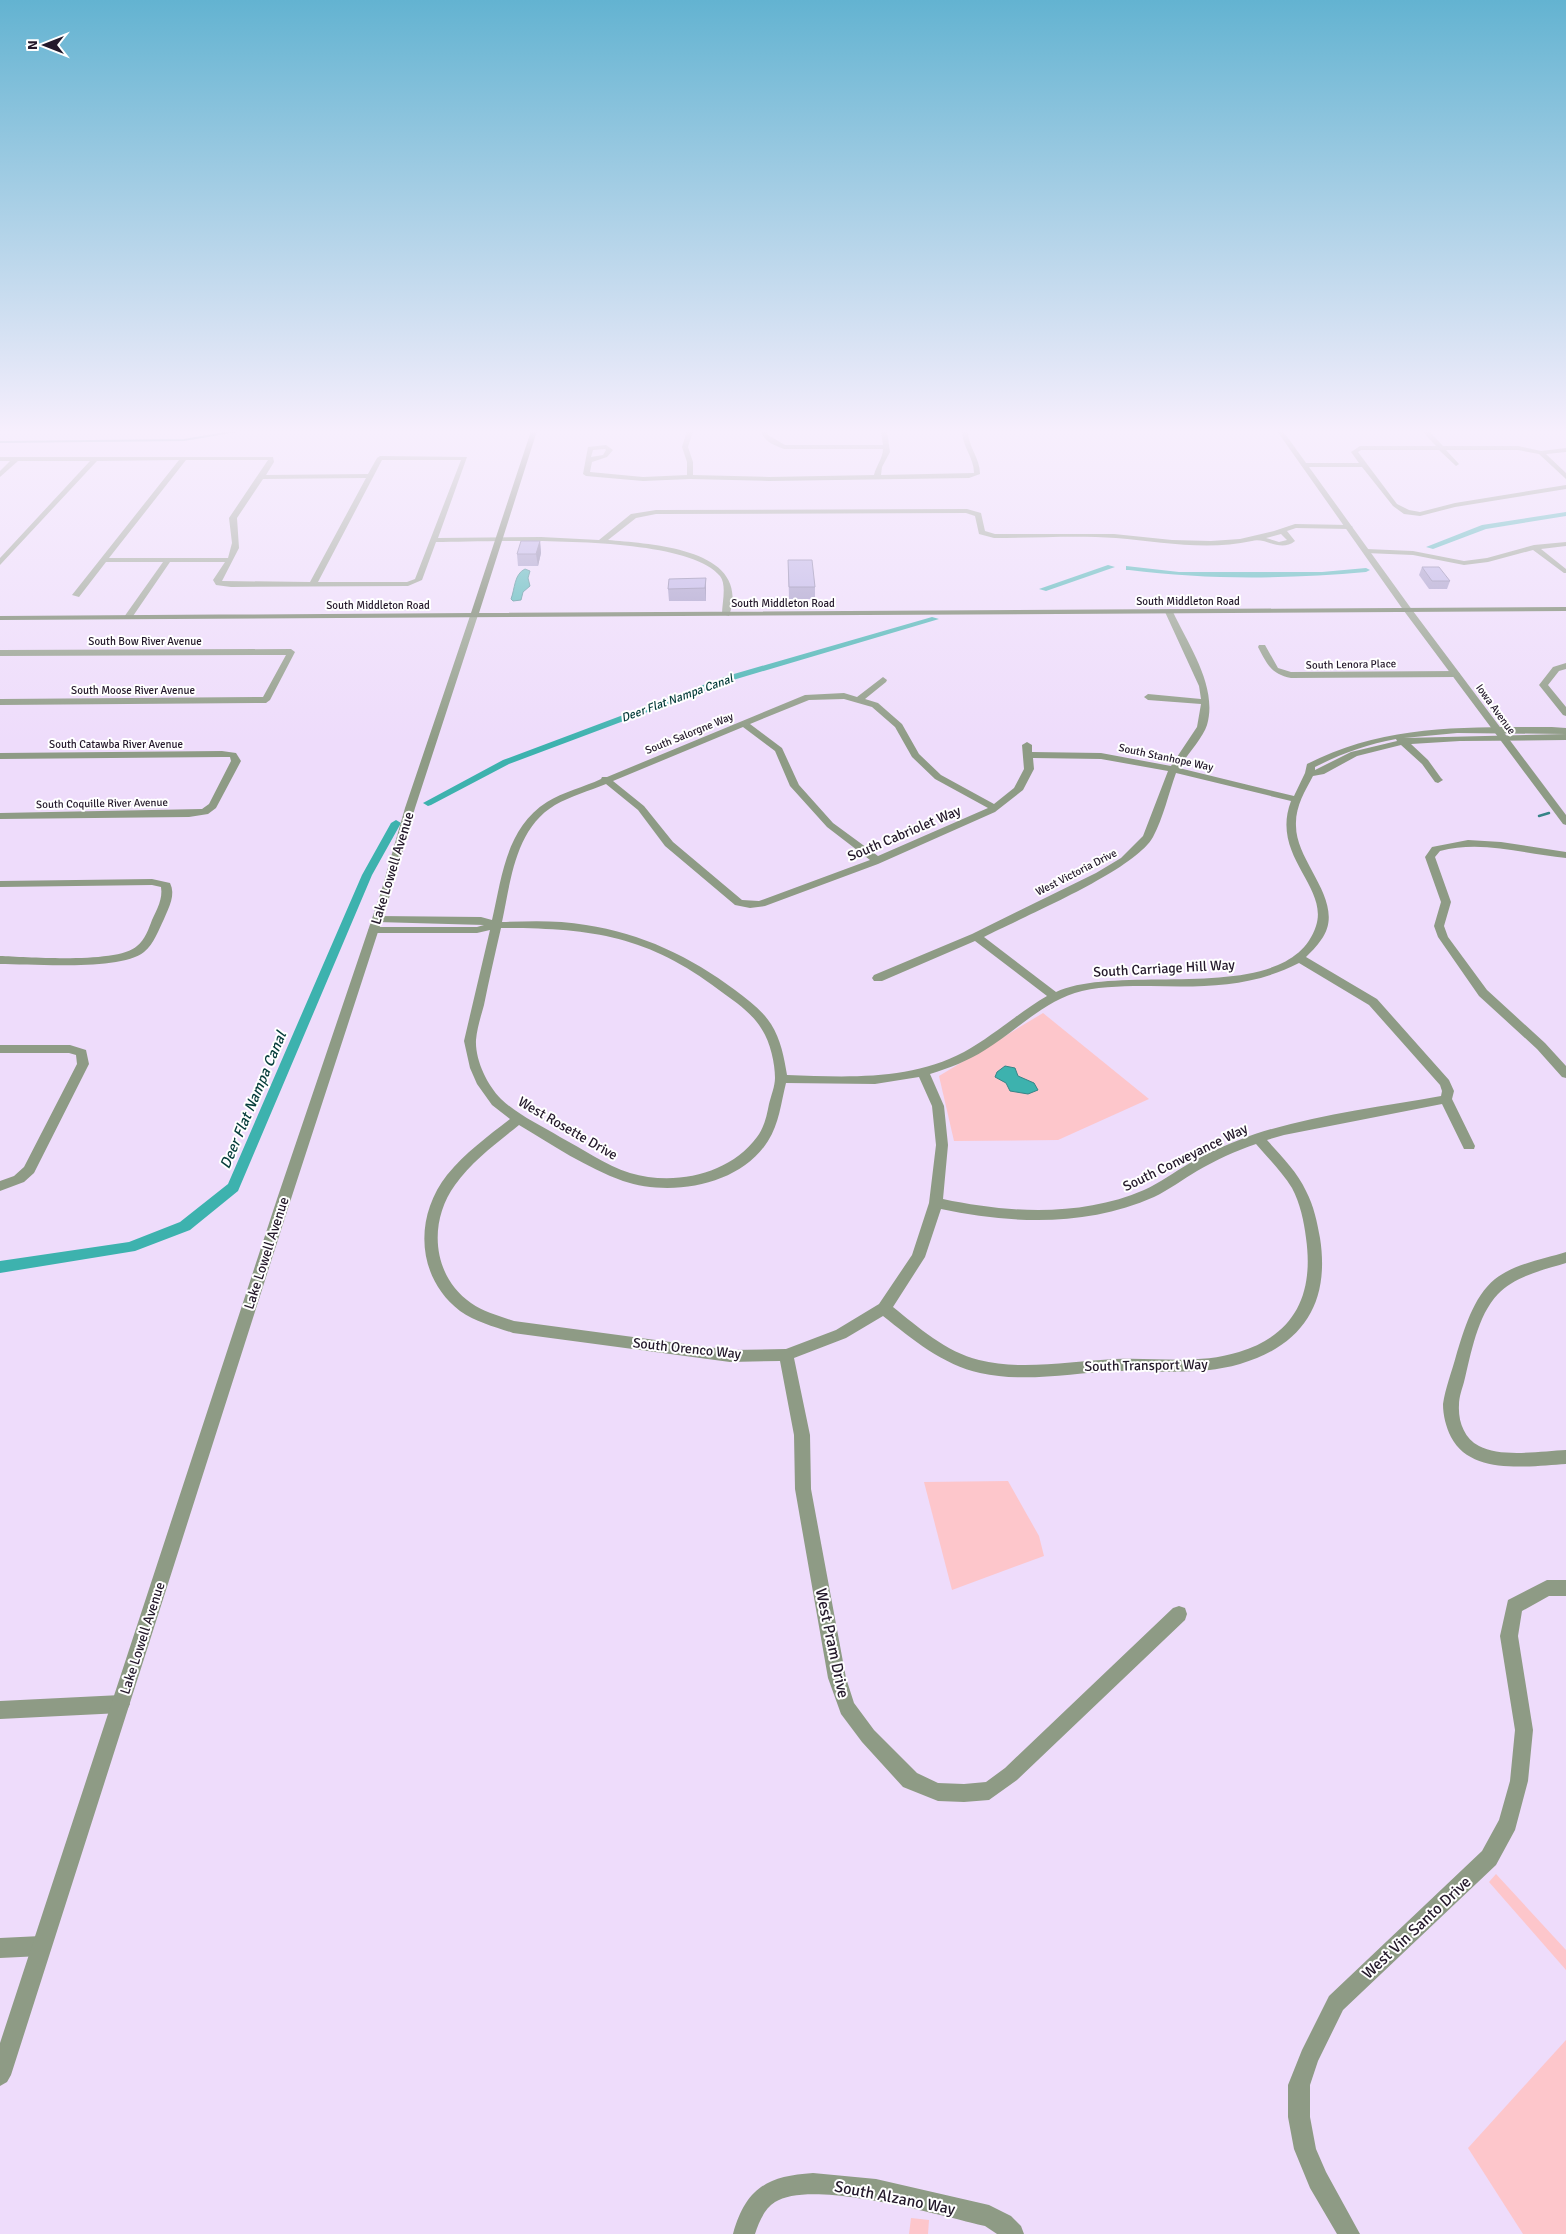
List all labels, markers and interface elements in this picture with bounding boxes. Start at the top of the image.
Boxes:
north arrow [20,20,70,70]
text: N [24,40,41,50]
street label: South Middleton Road [1136,595,1240,608]
street label: South Middleton Road [731,597,835,610]
street label: South Middleton Road [326,599,430,612]
street label: South Bow River Avenue [88,635,202,648]
street label: South Lenora Place [1306,657,1396,672]
water label: Deer Flat Nampa Canal [619,671,736,726]
street label: Iowa Avenue [1473,682,1518,737]
street label: South Moose River Avenue [71,684,195,697]
street label: South Salorgne Way [643,710,736,757]
street label: South Catawba River Avenue [49,738,183,751]
street label: South Stanhope Way [1117,741,1215,774]
street label: South Coquille River Avenue [36,796,168,811]
street label: South Cabriolet Way [845,802,964,865]
street label: Lake Lowell Avenue [367,810,418,927]
street label: West Victoria Drive [1033,846,1119,899]
street label: South Carriage Hill Way [1093,956,1236,981]
water label: Deer Flat Nampa Canal [216,1027,291,1171]
street label: West Rosette Drive [515,1093,621,1164]
street label: South Conveyance Way [1120,1120,1251,1195]
street label: Lake Lowell Avenue [240,1195,293,1311]
street label: South Orenco Way [632,1334,742,1363]
street label: South Transport Way [1084,1356,1208,1375]
street label: Lake Lowell Avenue [116,1580,169,1696]
street label: West Pram Drive [811,1586,853,1700]
street label: West Vin Santo Drive [1358,1872,1475,1983]
street label: South Alzano Way [833,2176,957,2220]

